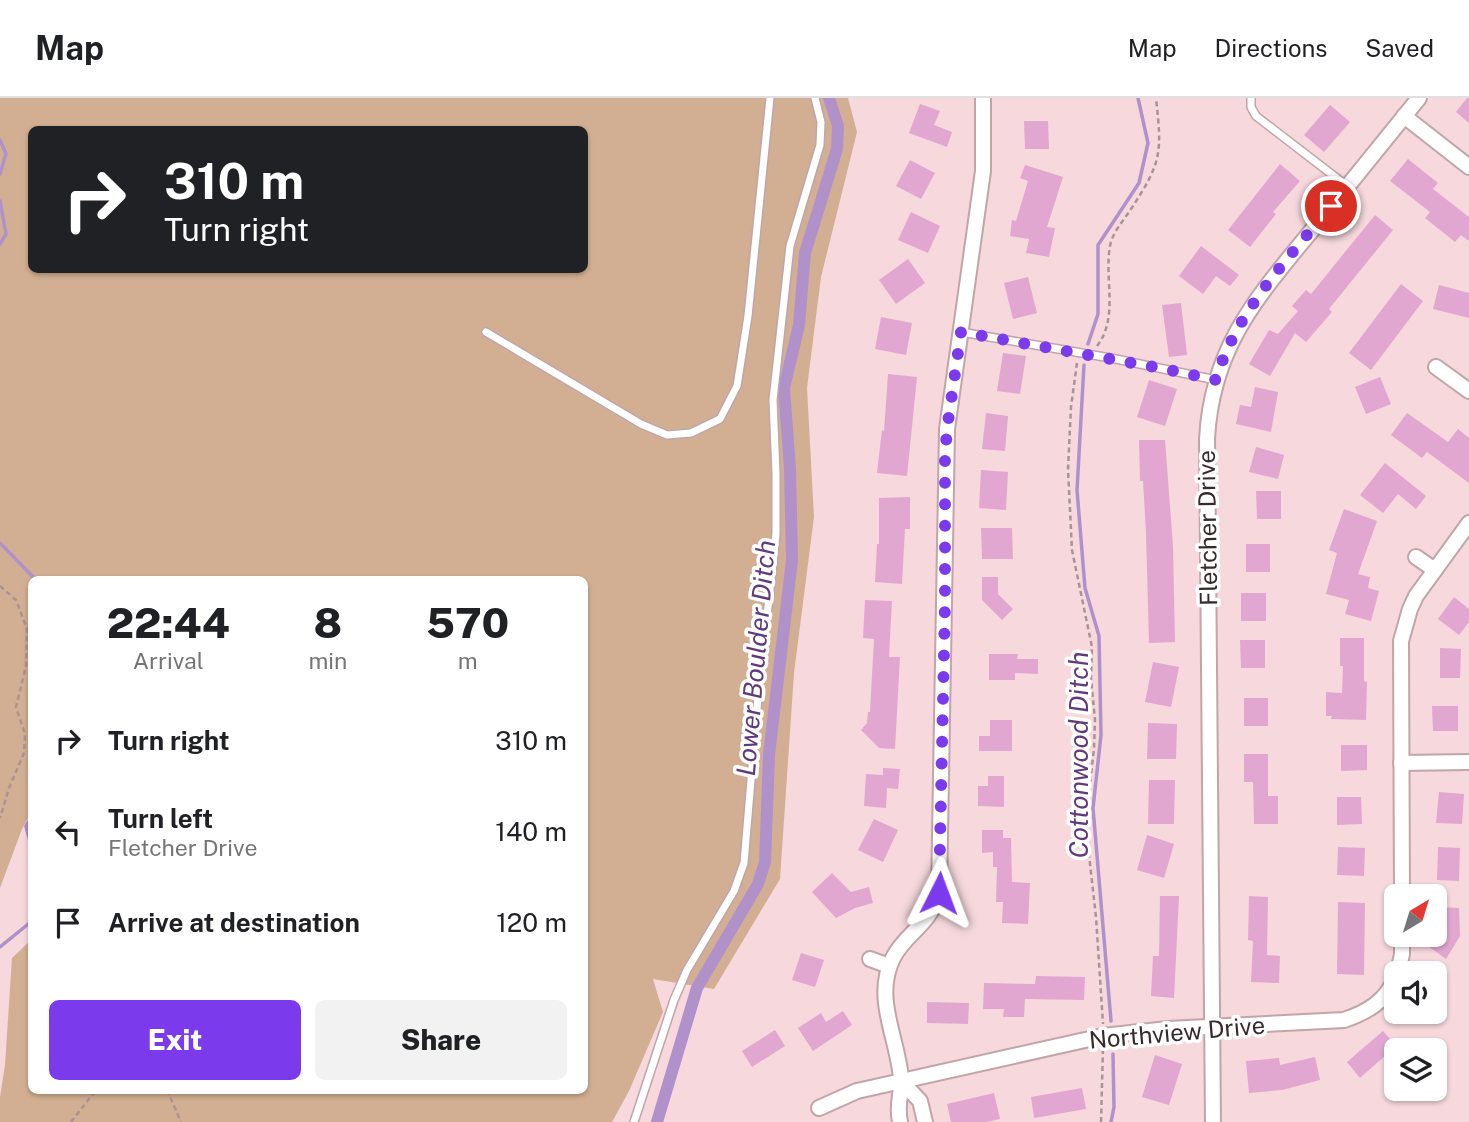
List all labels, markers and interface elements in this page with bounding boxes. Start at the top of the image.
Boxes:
text: Map [35,29,104,67]
text: Map [1128,34,1177,62]
text: Directions [1215,34,1327,62]
text: Saved [1365,34,1434,62]
text: 310 m [164,152,304,210]
icon: right [49,154,140,245]
pin [1301,176,1361,236]
icon: arrive [1312,187,1350,225]
text: Turn right [164,211,309,248]
street label: Fletcher Drive [1192,450,1222,606]
water label: Lower Boulder Ditch [730,539,781,777]
text: 22:44 [107,598,230,647]
text: 8 [314,598,342,647]
text: 570 [426,598,509,647]
text: Arrival [133,647,204,674]
text: min [308,647,347,674]
text: m [458,647,478,674]
water label: Cottonwood Ditch [1063,652,1094,858]
icon: right [49,722,87,760]
text: Turn right [108,725,230,756]
text: 310 m [495,725,567,756]
text: Turn left [108,803,213,834]
icon: left [49,813,87,851]
text: 140 m [495,816,567,847]
text: Fletcher Drive [108,834,257,861]
position arrow [902,856,976,930]
north arrow [1384,884,1447,947]
map controls [1384,884,1447,1101]
icon: arrive [49,904,87,942]
text: Arrive at destination [108,907,360,938]
text: 120 m [496,907,567,938]
button: sound [1384,961,1447,1024]
button: Exit [49,1000,301,1080]
button: Share [315,1000,567,1080]
street label: Northview Drive [1088,1010,1266,1054]
button: layers [1384,1038,1447,1101]

